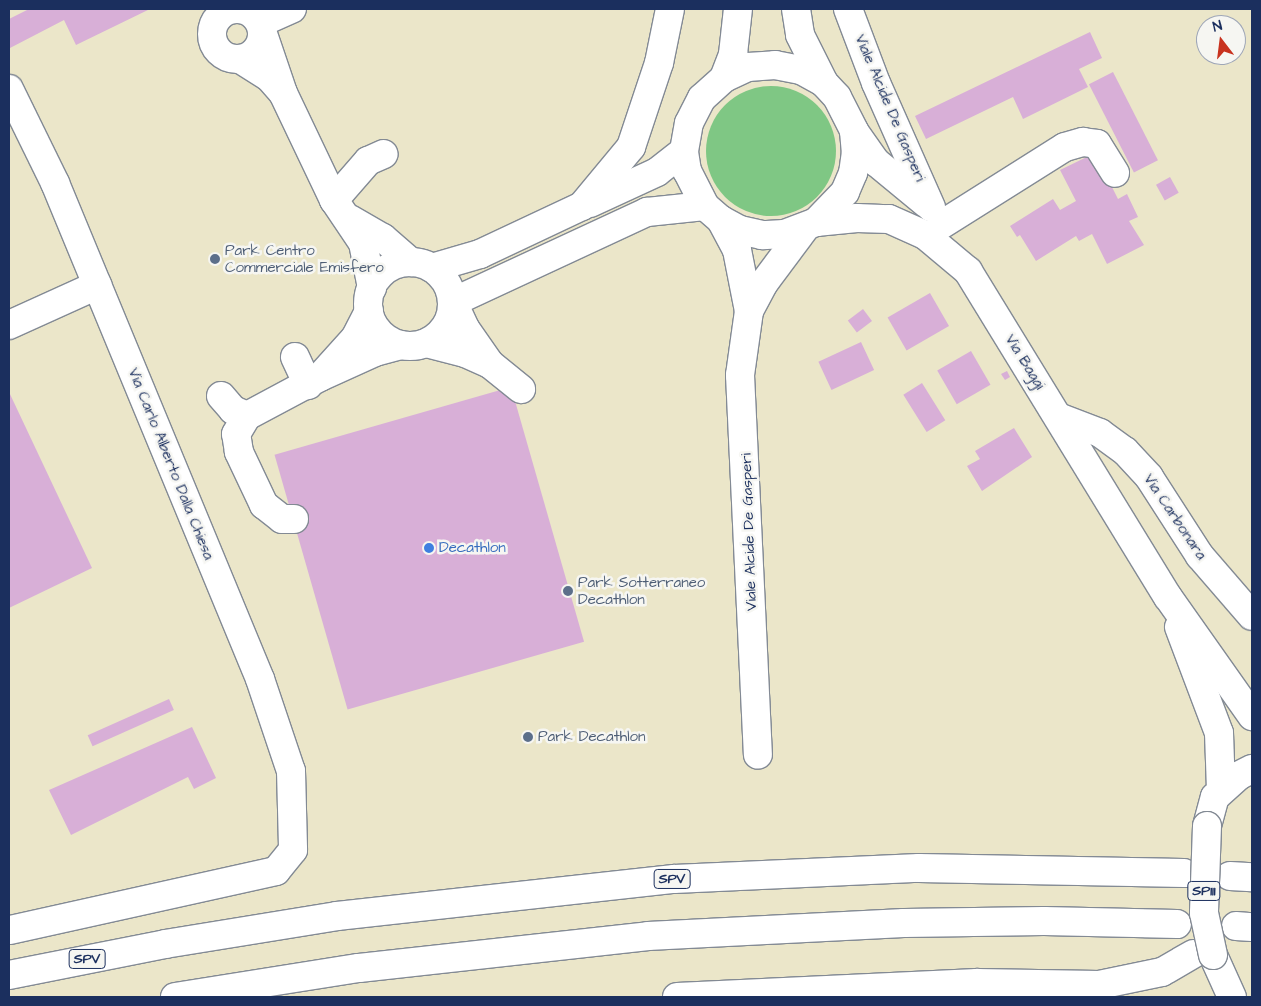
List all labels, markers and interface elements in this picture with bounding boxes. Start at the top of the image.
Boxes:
north arrow [1196,15,1246,65]
text: N [1211,16,1224,37]
street label: Viale Alcide De Gasperi [851,32,929,184]
place label: Park Centro Commerciale Emisfero [225,241,384,276]
marker: Park Centro Commerciale Emisfero [209,253,221,265]
street label: Via Baggi [1001,331,1049,393]
street label: Via Carlo Alberto Dalla Chiesa [124,365,218,563]
street label: Viale Alcide De Gasperi [737,453,761,611]
street label: Via Carbonara [1140,471,1210,563]
place label: Decathlon [439,539,506,557]
marker: Decathlon [423,542,435,554]
place label: Park Sotterraneo Decathlon [578,573,705,608]
marker: Park Sotterraneo Decathlon [562,585,574,597]
place label: Park Decathlon [538,728,645,746]
marker: Park Decathlon [522,731,534,743]
road number: SPV [653,868,691,891]
road number: SP111 [1186,879,1222,902]
road number: SPV [68,948,106,971]

